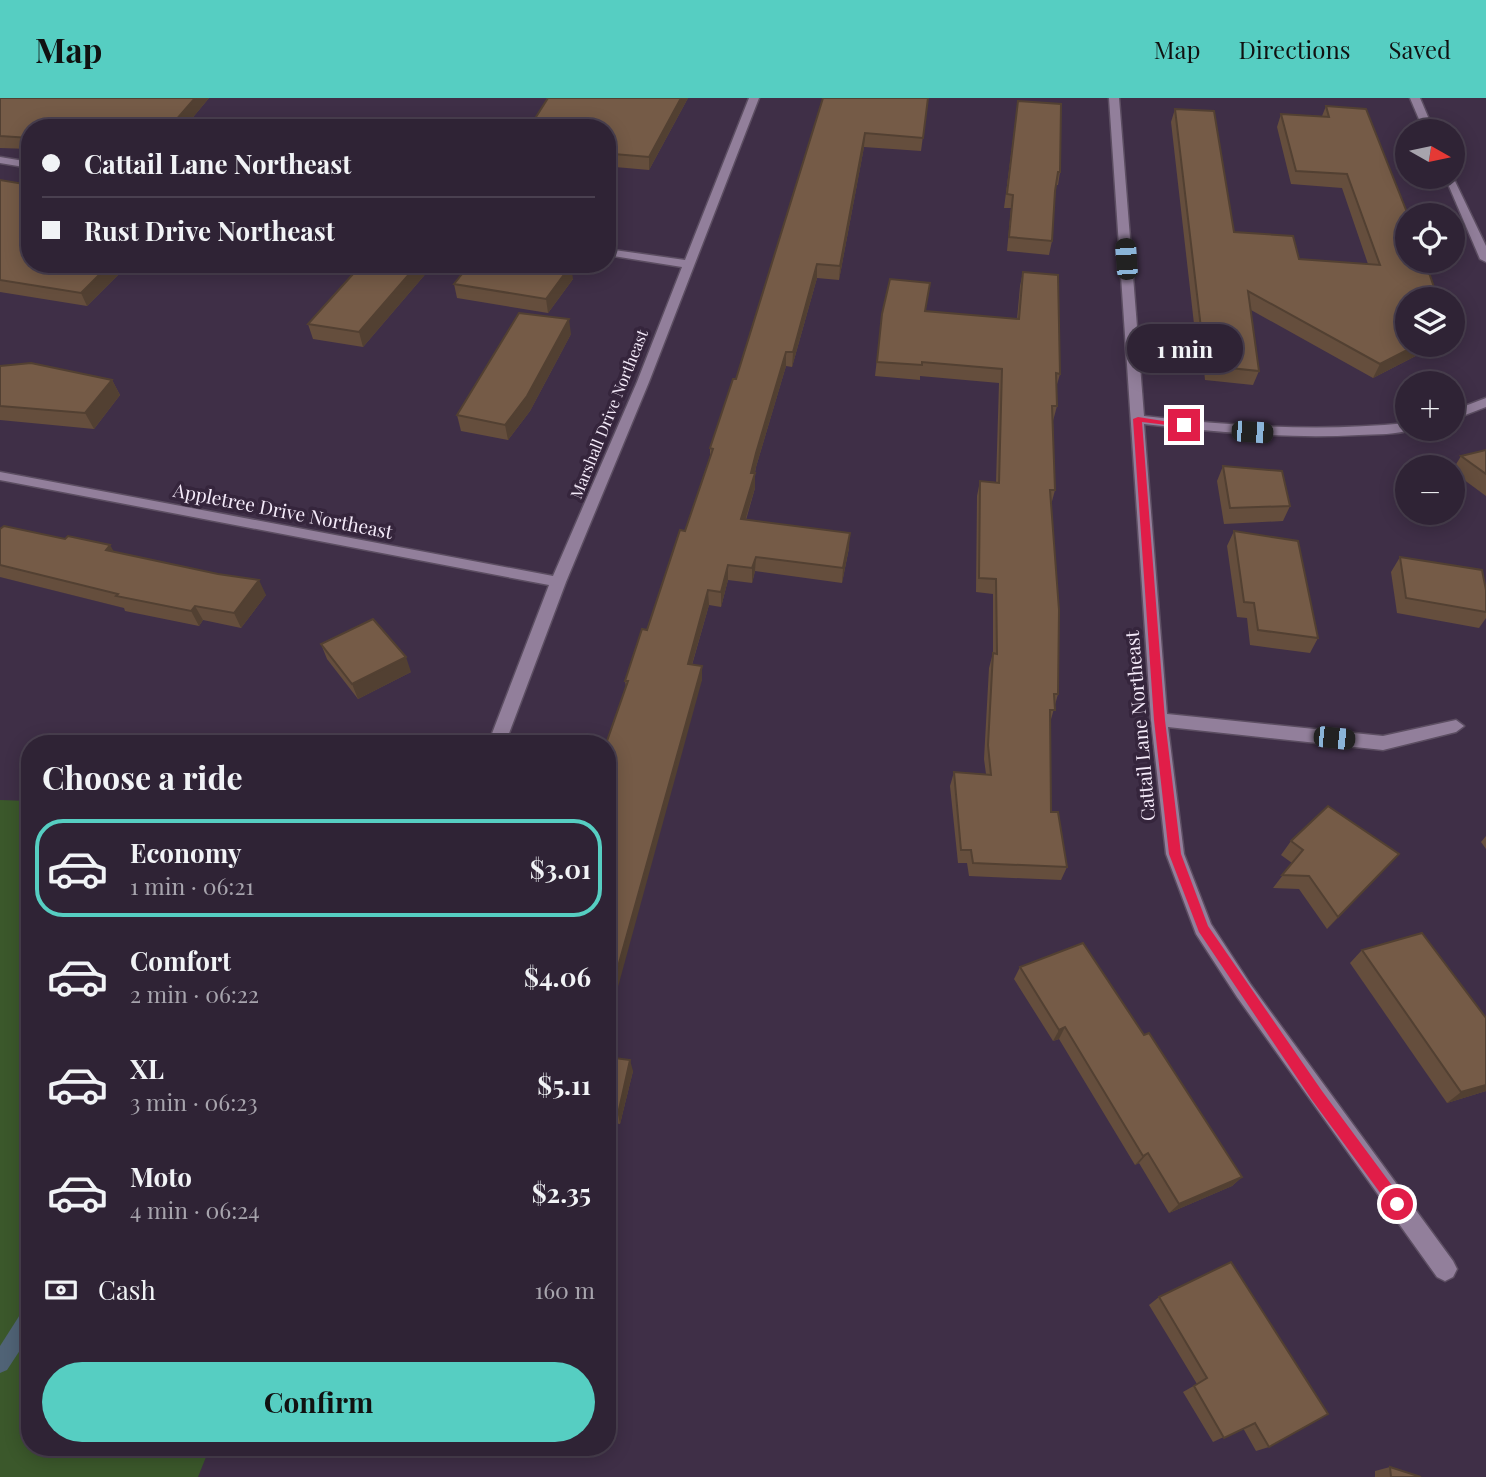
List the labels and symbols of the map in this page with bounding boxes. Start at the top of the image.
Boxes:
north arrow [1395,119,1465,189]
car [1115,237,1138,281]
callout: 1 min [1126,324,1242,372]
street label: Marshall Drive Northeast [565,326,652,501]
route end [1168,409,1200,441]
car [1231,420,1274,444]
street label: Appletree Drive Northeast [170,476,395,544]
street label: Cattail Lane Northeast [1118,630,1160,822]
car [1313,725,1356,751]
route start [1381,1188,1413,1220]

